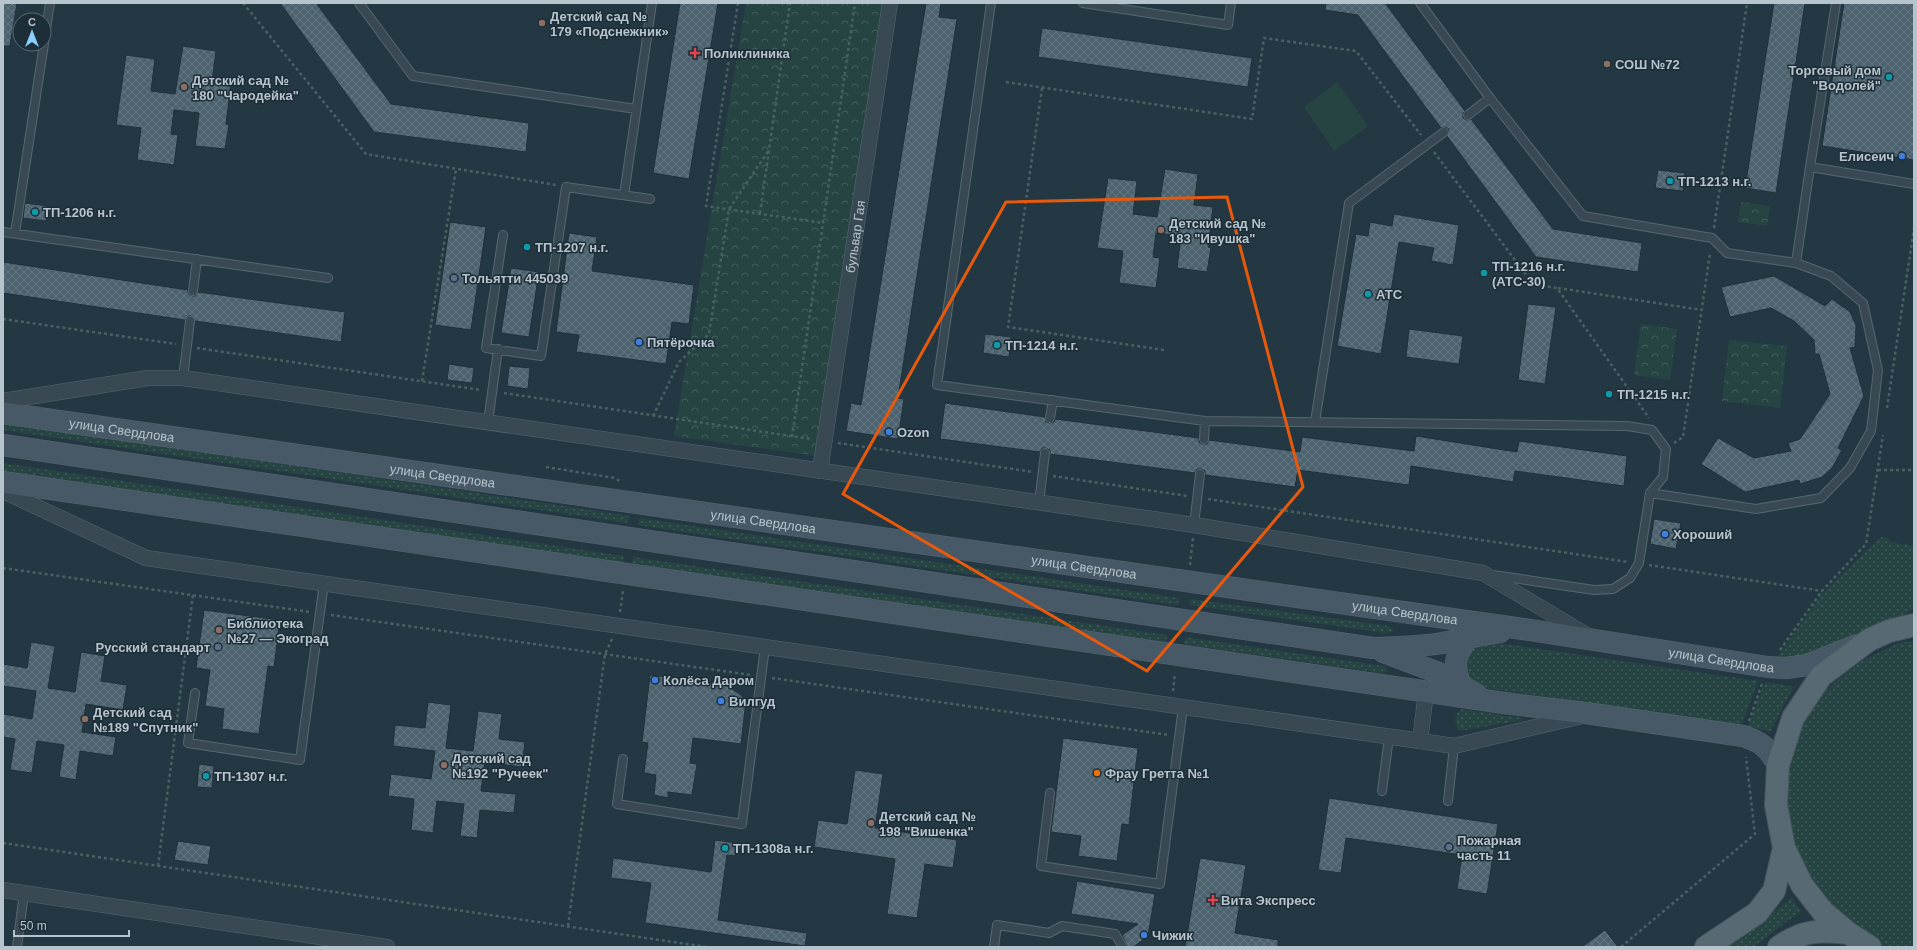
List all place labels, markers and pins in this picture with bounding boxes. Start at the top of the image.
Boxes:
place label: Детский сад № 179 «Подснежник» [550,9,669,39]
marker: Детский сад № 179 «Подснежник» [537,18,547,28]
place label: Поликлиника [704,46,790,61]
marker: Поликлиника [689,47,701,59]
place label: СОШ №72 [1615,57,1680,72]
marker: СОШ №72 [1602,59,1612,69]
place label: Торговый дом "Водолей" [1788,63,1881,93]
marker: Торговый дом "Водолей" [1884,72,1894,82]
place label: Детский сад № 180 "Чародейка" [192,73,299,103]
marker: Детский сад № 180 "Чародейка" [179,82,189,92]
place label: Елисеич [1839,149,1894,164]
marker: Елисеич [1897,151,1907,161]
place label: ТП-1213 н.г. [1678,174,1751,189]
marker: ТП-1213 н.г. [1665,176,1675,186]
place label: ТП-1206 н.г. [43,205,116,220]
marker: ТП-1206 н.г. [30,207,40,217]
place label: Детский сад № 183 "Ивушка" [1169,216,1266,246]
marker: Детский сад № 183 "Ивушка" [1156,225,1166,235]
place label: ТП-1207 н.г. [535,240,608,255]
marker: ТП-1207 н.г. [522,242,532,252]
place label: ТП-1216 н.г. (АТС-30) [1492,259,1565,289]
marker: ТП-1216 н.г. (АТС-30) [1479,268,1489,278]
place label: Тольятти 445039 [462,271,568,286]
marker: Тольятти 445039 [449,273,459,283]
place label: АТС [1376,287,1403,302]
marker: АТС [1363,289,1373,299]
place label: Пятёрочка [647,335,715,350]
marker: Пятёрочка [634,337,644,347]
place label: ТП-1214 н.г. [1005,338,1078,353]
marker: ТП-1214 н.г. [992,340,1002,350]
place label: ТП-1215 н.г. [1617,387,1690,402]
marker: ТП-1215 н.г. [1604,389,1614,399]
place label: Ozon [897,425,930,440]
marker: Ozon [884,427,894,437]
place label: Хороший [1673,527,1732,542]
marker: Хороший [1660,529,1670,539]
place label: Библиотека №27 — Экоград [227,616,329,646]
marker: Библиотека №27 — Экоград [214,625,224,635]
place label: Русский стандарт [96,640,210,655]
marker: Русский стандарт [213,642,223,652]
place label: Колёса Даром [663,673,754,688]
marker: Колёса Даром [650,675,660,685]
place label: Вилгуд [729,694,776,709]
marker: Вилгуд [716,696,726,706]
place label: Детский сад №189 "Спутник" [93,705,198,735]
marker: Детский сад №189 "Спутник" [80,714,90,724]
place label: Детский сад №192 "Ручеек" [452,751,549,781]
marker: Детский сад №192 "Ручеек" [439,760,449,770]
place label: Фрау Гретта №1 [1105,766,1209,781]
marker: Фрау Гретта №1 [1092,768,1102,778]
place label: ТП-1307 н.г. [214,769,287,784]
marker: ТП-1307 н.г. [201,771,211,781]
place label: Детский сад № 198 "Вишенка" [879,809,976,839]
marker: Детский сад № 198 "Вишенка" [866,818,876,828]
place label: Пожарная часть 11 [1457,833,1521,863]
place label: ТП-1308а н.г. [733,841,814,856]
marker: Пожарная часть 11 [1444,842,1454,852]
marker: ТП-1308а н.г. [720,843,730,853]
place label: Вита Экспресс [1221,893,1316,908]
marker: Вита Экспресс [1208,895,1218,905]
place label: Чижик [1152,928,1193,943]
marker: Чижик [1139,930,1149,940]

